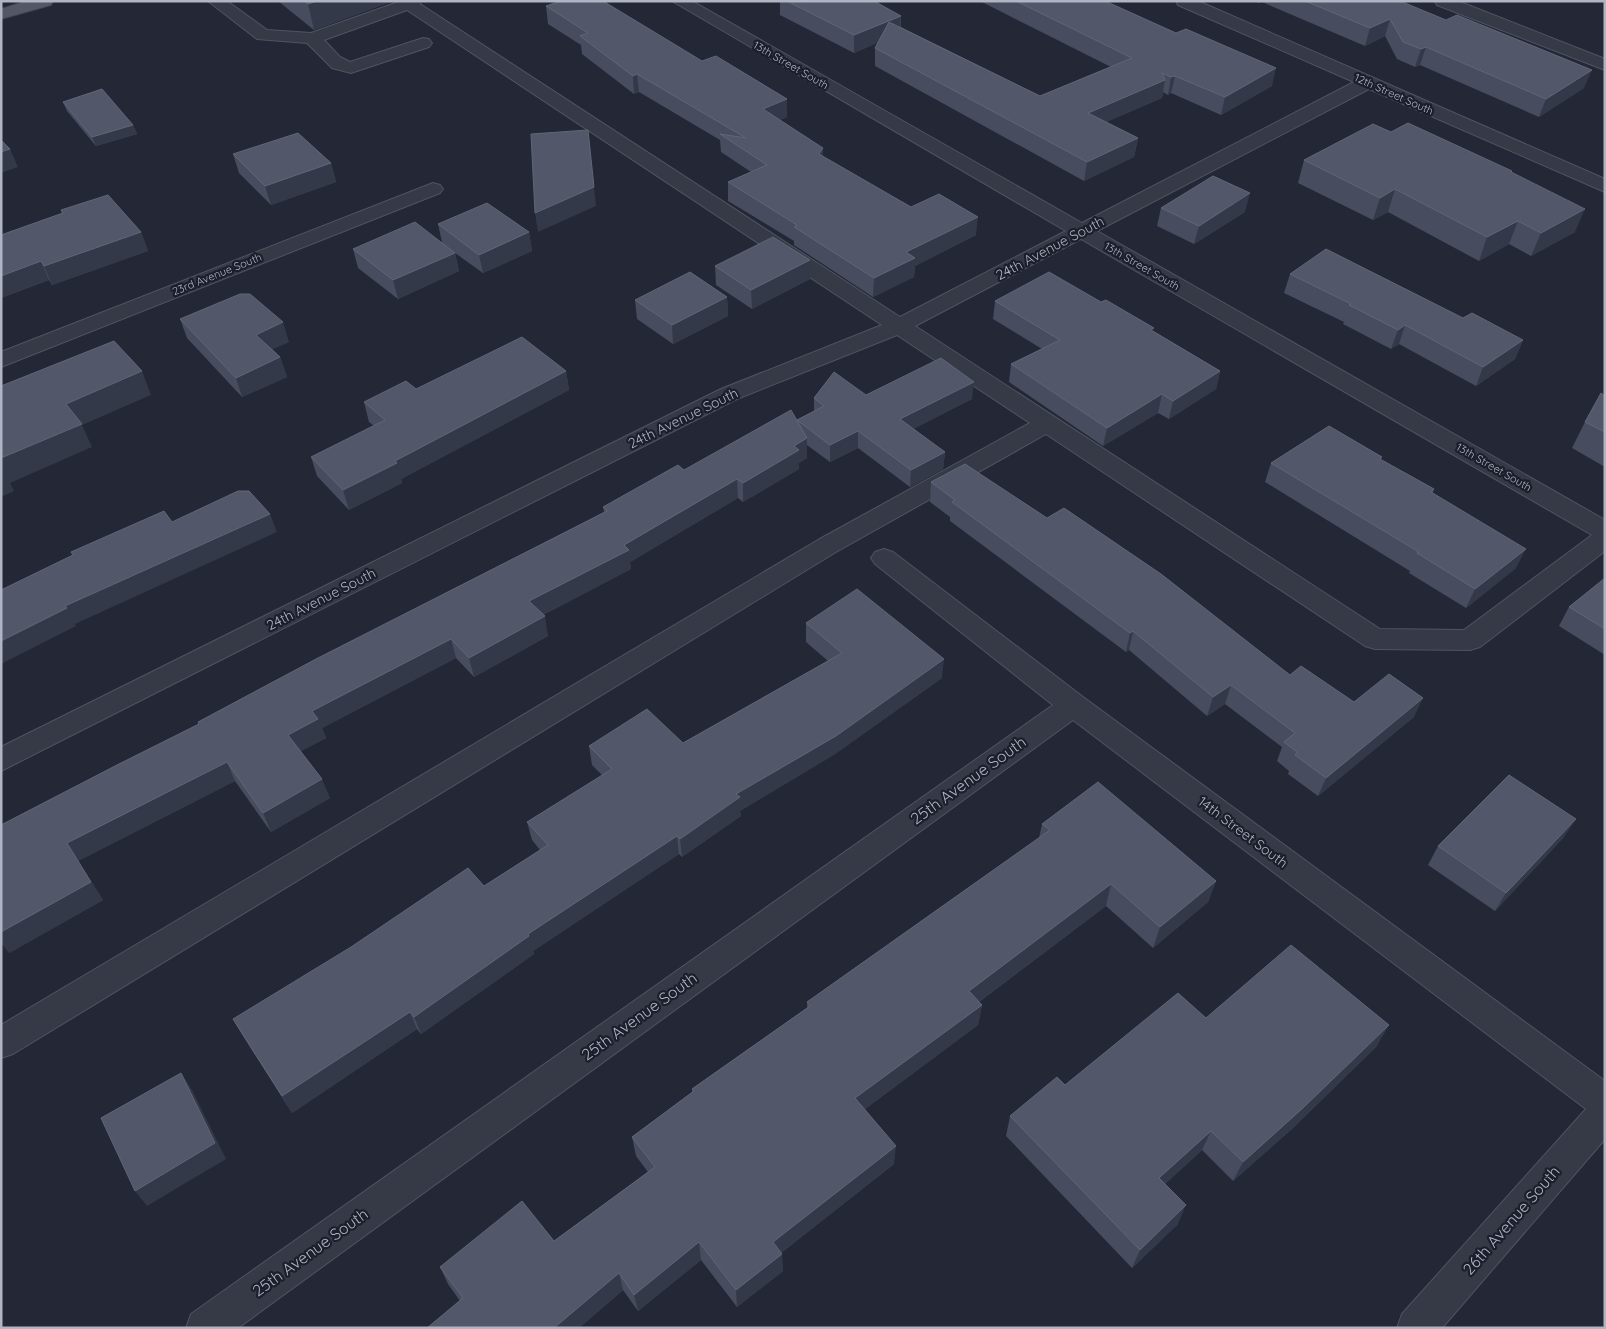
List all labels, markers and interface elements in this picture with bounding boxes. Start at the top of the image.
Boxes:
street label: 13th Street South [751,38,831,92]
street label: 12th Street South [1352,70,1436,118]
street label: 24th Avenue South [993,212,1107,284]
street label: 13th Street South [1102,239,1182,293]
street label: 23rd Avenue South [170,250,264,298]
street label: 24th Avenue South [625,384,741,452]
street label: 13th Street South [1454,440,1534,494]
street label: 24th Avenue South [263,564,379,634]
street label: 25th Avenue South [906,731,1030,829]
street label: 14th Street South [1194,792,1292,872]
street label: 25th Avenue South [577,967,701,1065]
street label: 26th Avenue South [1458,1161,1564,1279]
street label: 25th Avenue South [248,1203,372,1301]

